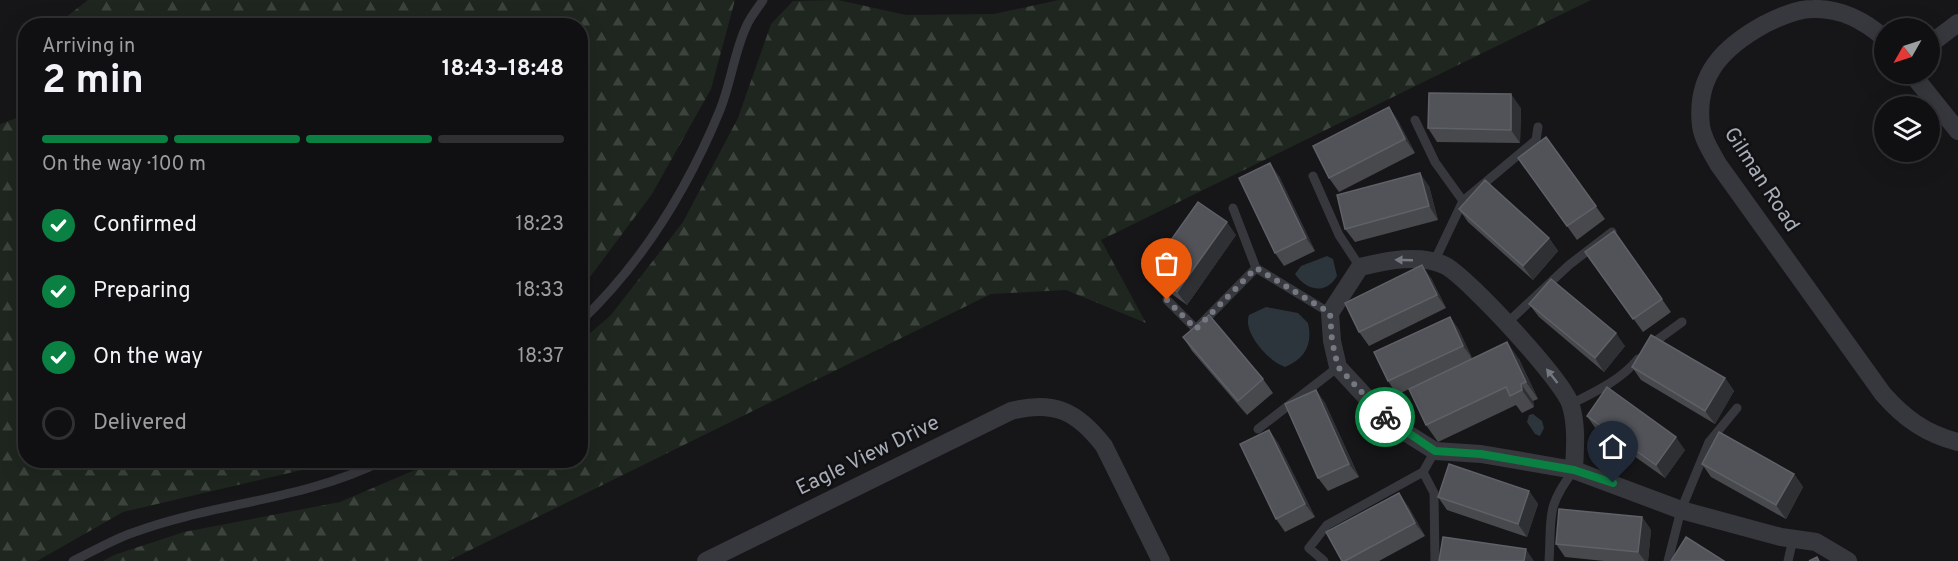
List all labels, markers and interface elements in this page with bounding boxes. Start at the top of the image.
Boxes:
north arrow [1874,18,1940,84]
map controls [1874,18,1940,162]
text: Arriving in [42,34,135,60]
text: 18:43–18:48 [442,56,564,83]
text: 2 min [42,58,144,107]
button: layers [1874,96,1940,162]
street label: Gilman Road [1717,122,1805,238]
text: On the way · 100 m [42,152,206,178]
icon: check [42,209,75,242]
text: Confirmed [93,212,197,239]
text: 18:23 [516,212,564,238]
pin [1141,238,1192,300]
icon: bag [1150,247,1183,280]
one-way arrow [1395,255,1414,264]
icon: check [42,275,75,308]
text: Preparing [93,278,191,305]
text: 18:33 [516,278,564,304]
icon: check [42,341,75,374]
text: On the way [93,344,203,371]
text: 18:37 [518,344,564,370]
one-way arrow [1547,368,1559,383]
courier [1355,387,1415,447]
icon: bike [1369,401,1402,434]
text: Delivered [93,410,187,437]
street label: Eagle View Drive [792,410,944,502]
pin [1587,421,1638,483]
icon: home [1596,430,1629,463]

